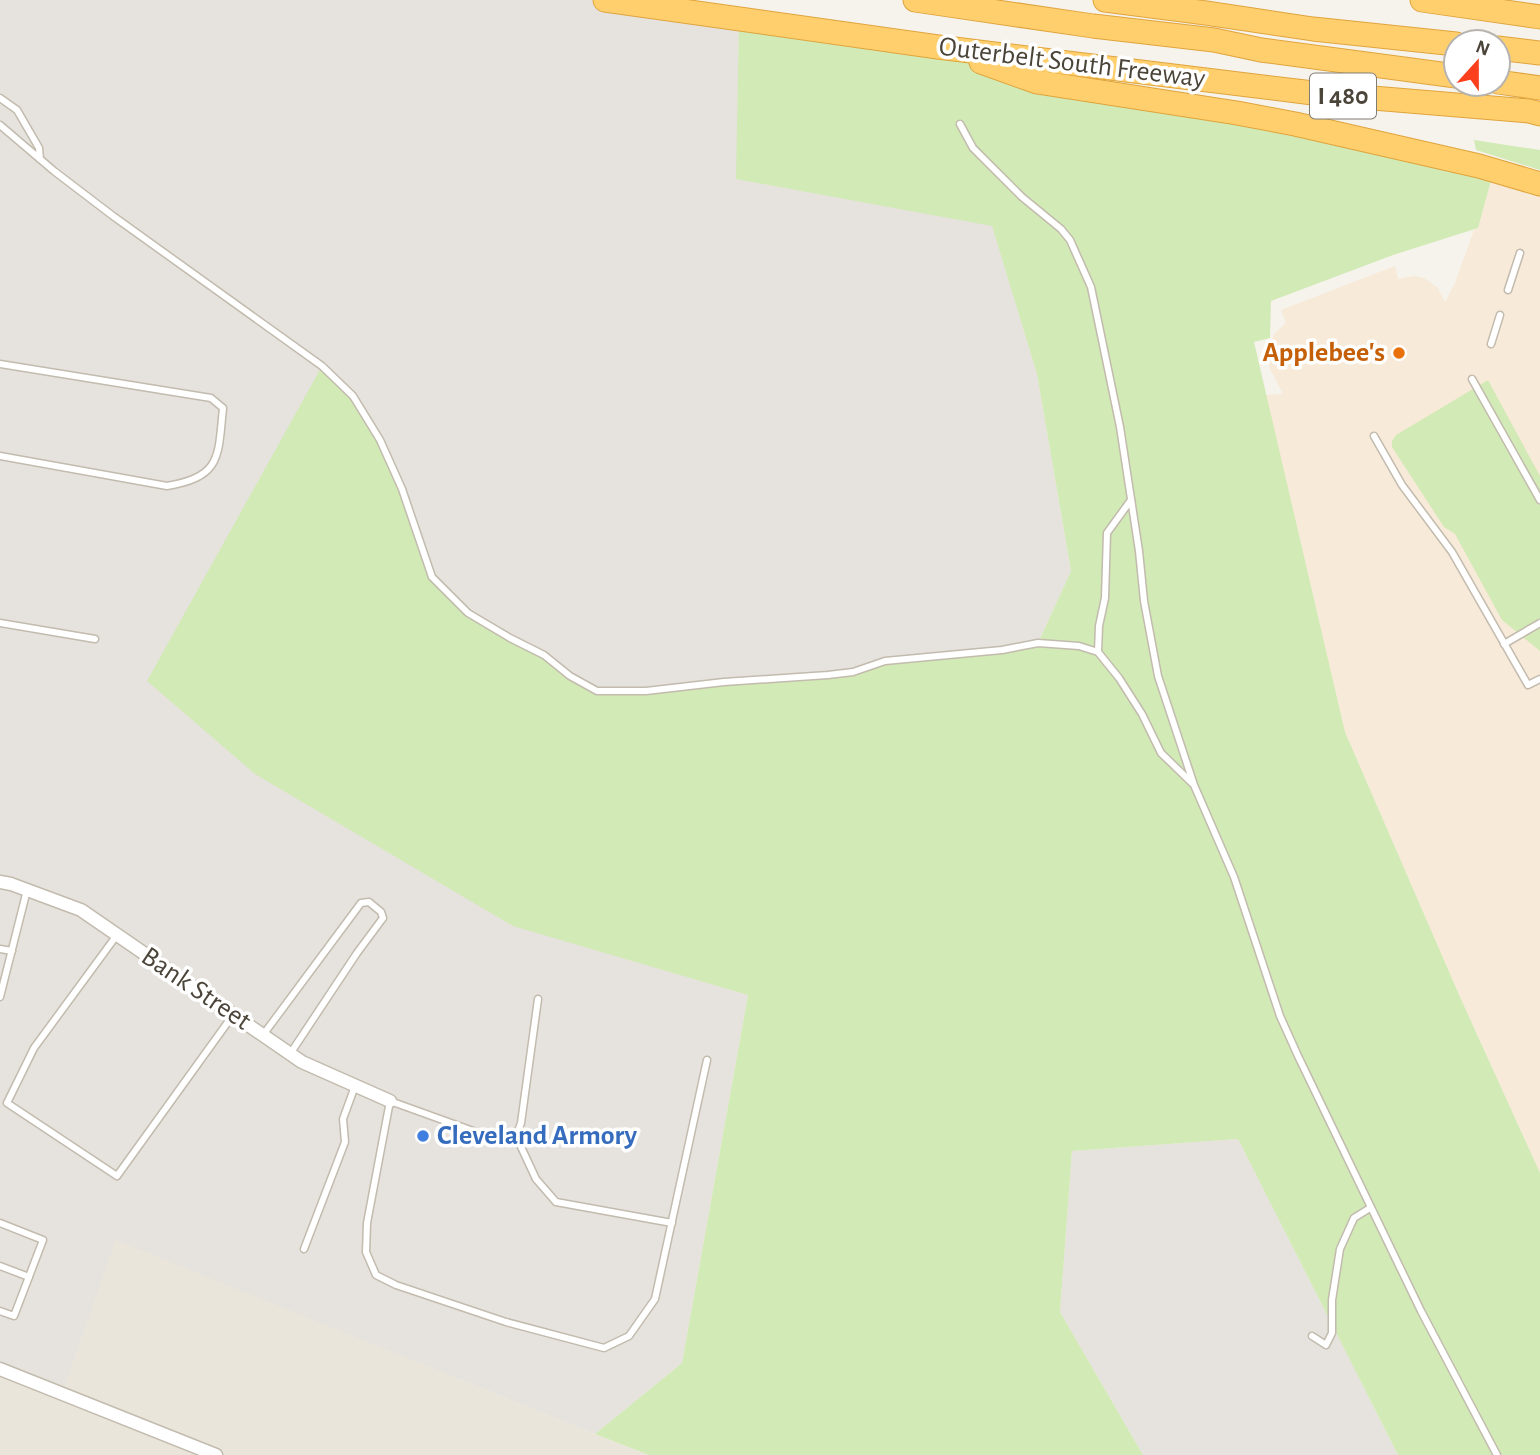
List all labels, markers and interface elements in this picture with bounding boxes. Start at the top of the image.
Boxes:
north arrow [1442,28,1512,98]
street label: Outerbelt South Freeway [937,33,1207,93]
text: N [1473,37,1492,60]
road number: I 480 [1310,74,1376,118]
place label: Applebee's [1262,339,1385,367]
marker: Applebee's [1391,345,1407,361]
street label: Bank Street [136,942,256,1036]
place label: Cleveland Armory [437,1122,637,1150]
marker: Cleveland Armory [415,1128,431,1144]

